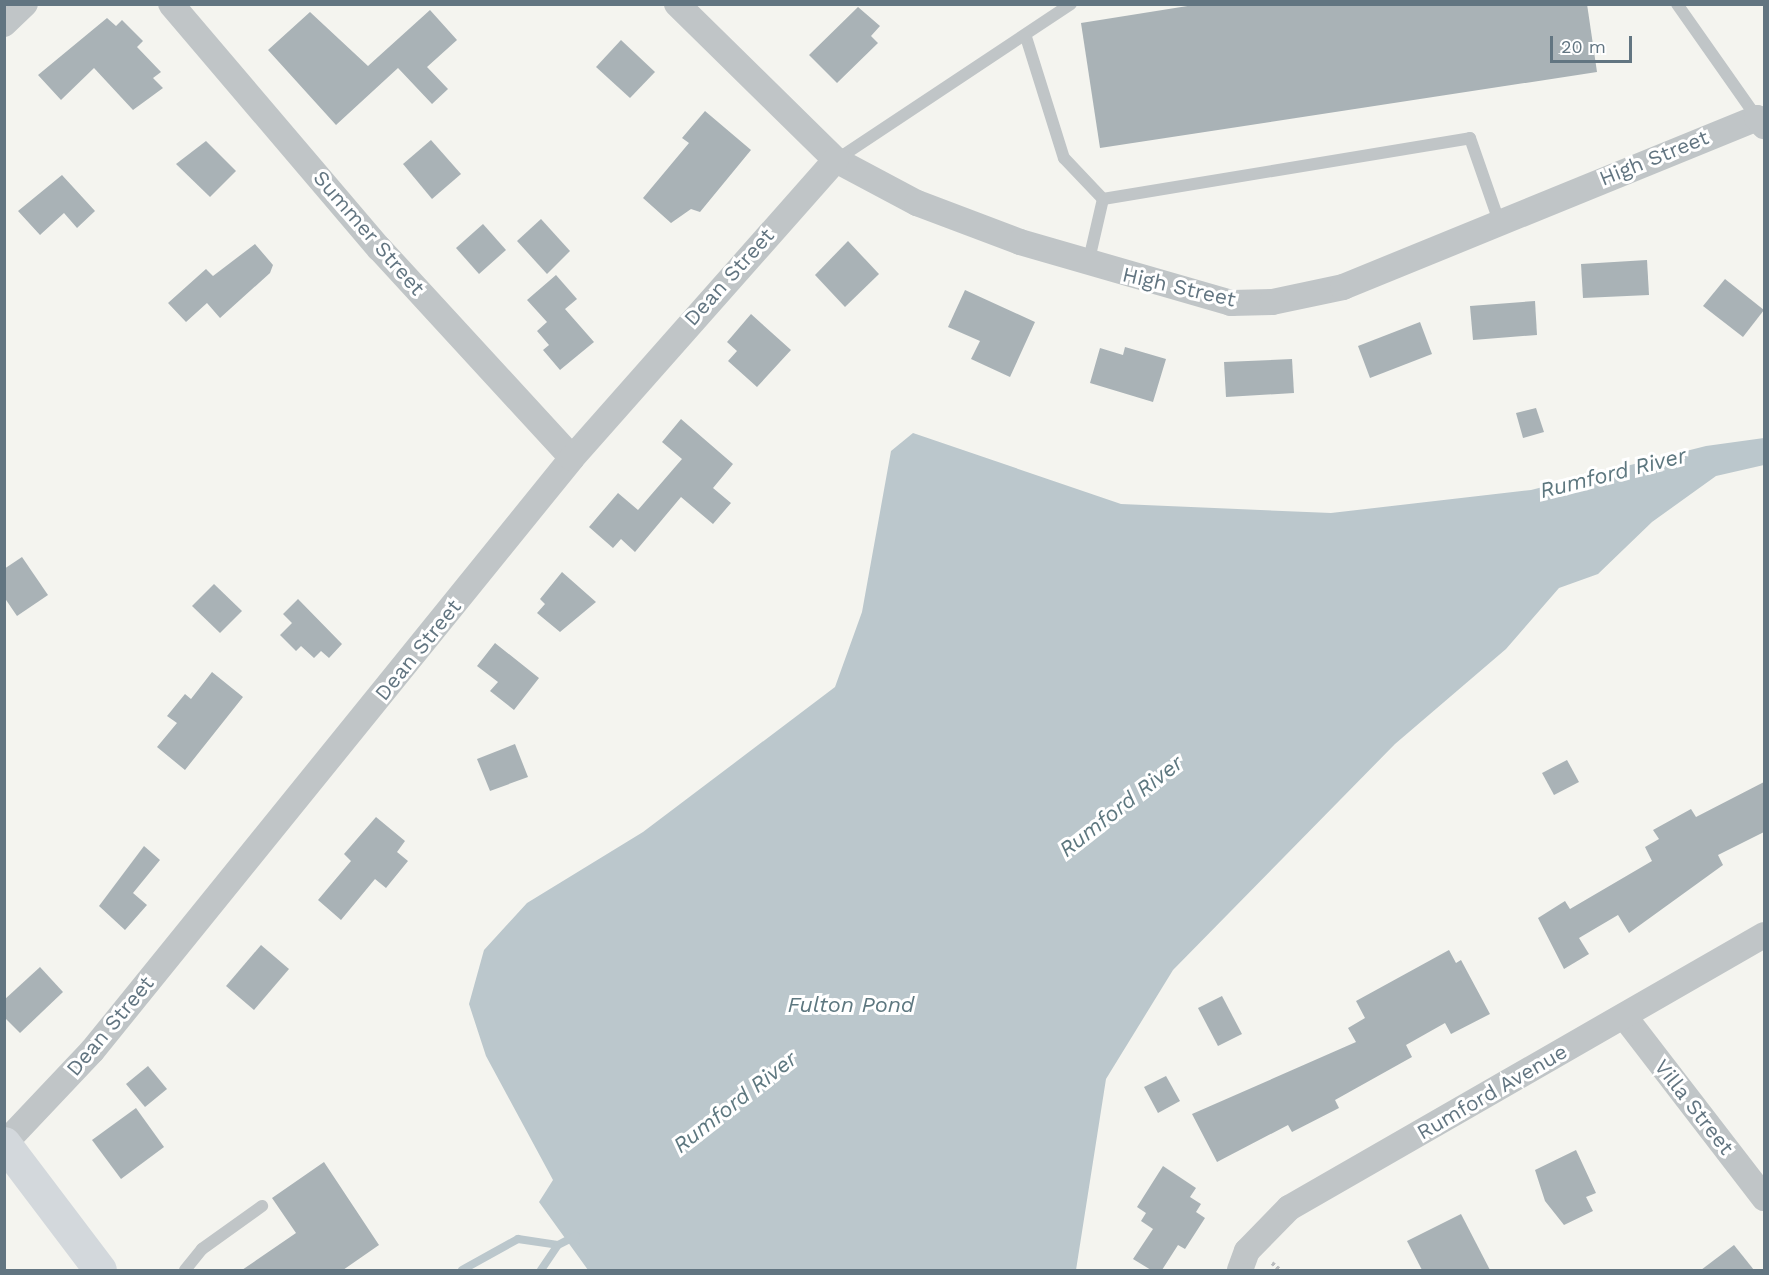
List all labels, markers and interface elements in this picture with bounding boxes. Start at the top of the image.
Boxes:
scale bar [1553,24,1636,62]
text: 20 m [1561,36,1606,57]
street label: High Street [1596,125,1712,191]
street label: Summer Street [308,165,430,301]
street label: Dean Street [679,223,779,331]
street label: High Street [1120,262,1238,312]
water label: Rumford River [1537,442,1689,504]
street label: Dean Street [370,594,466,706]
water label: Rumford River [1054,749,1188,863]
street label: Dean Street [61,971,159,1081]
water label: Fulton Pond [788,992,914,1018]
street label: Rumford Avenue [1412,1039,1572,1145]
water label: Rumford River [668,1045,802,1159]
street label: Villa Street [1649,1054,1739,1160]

